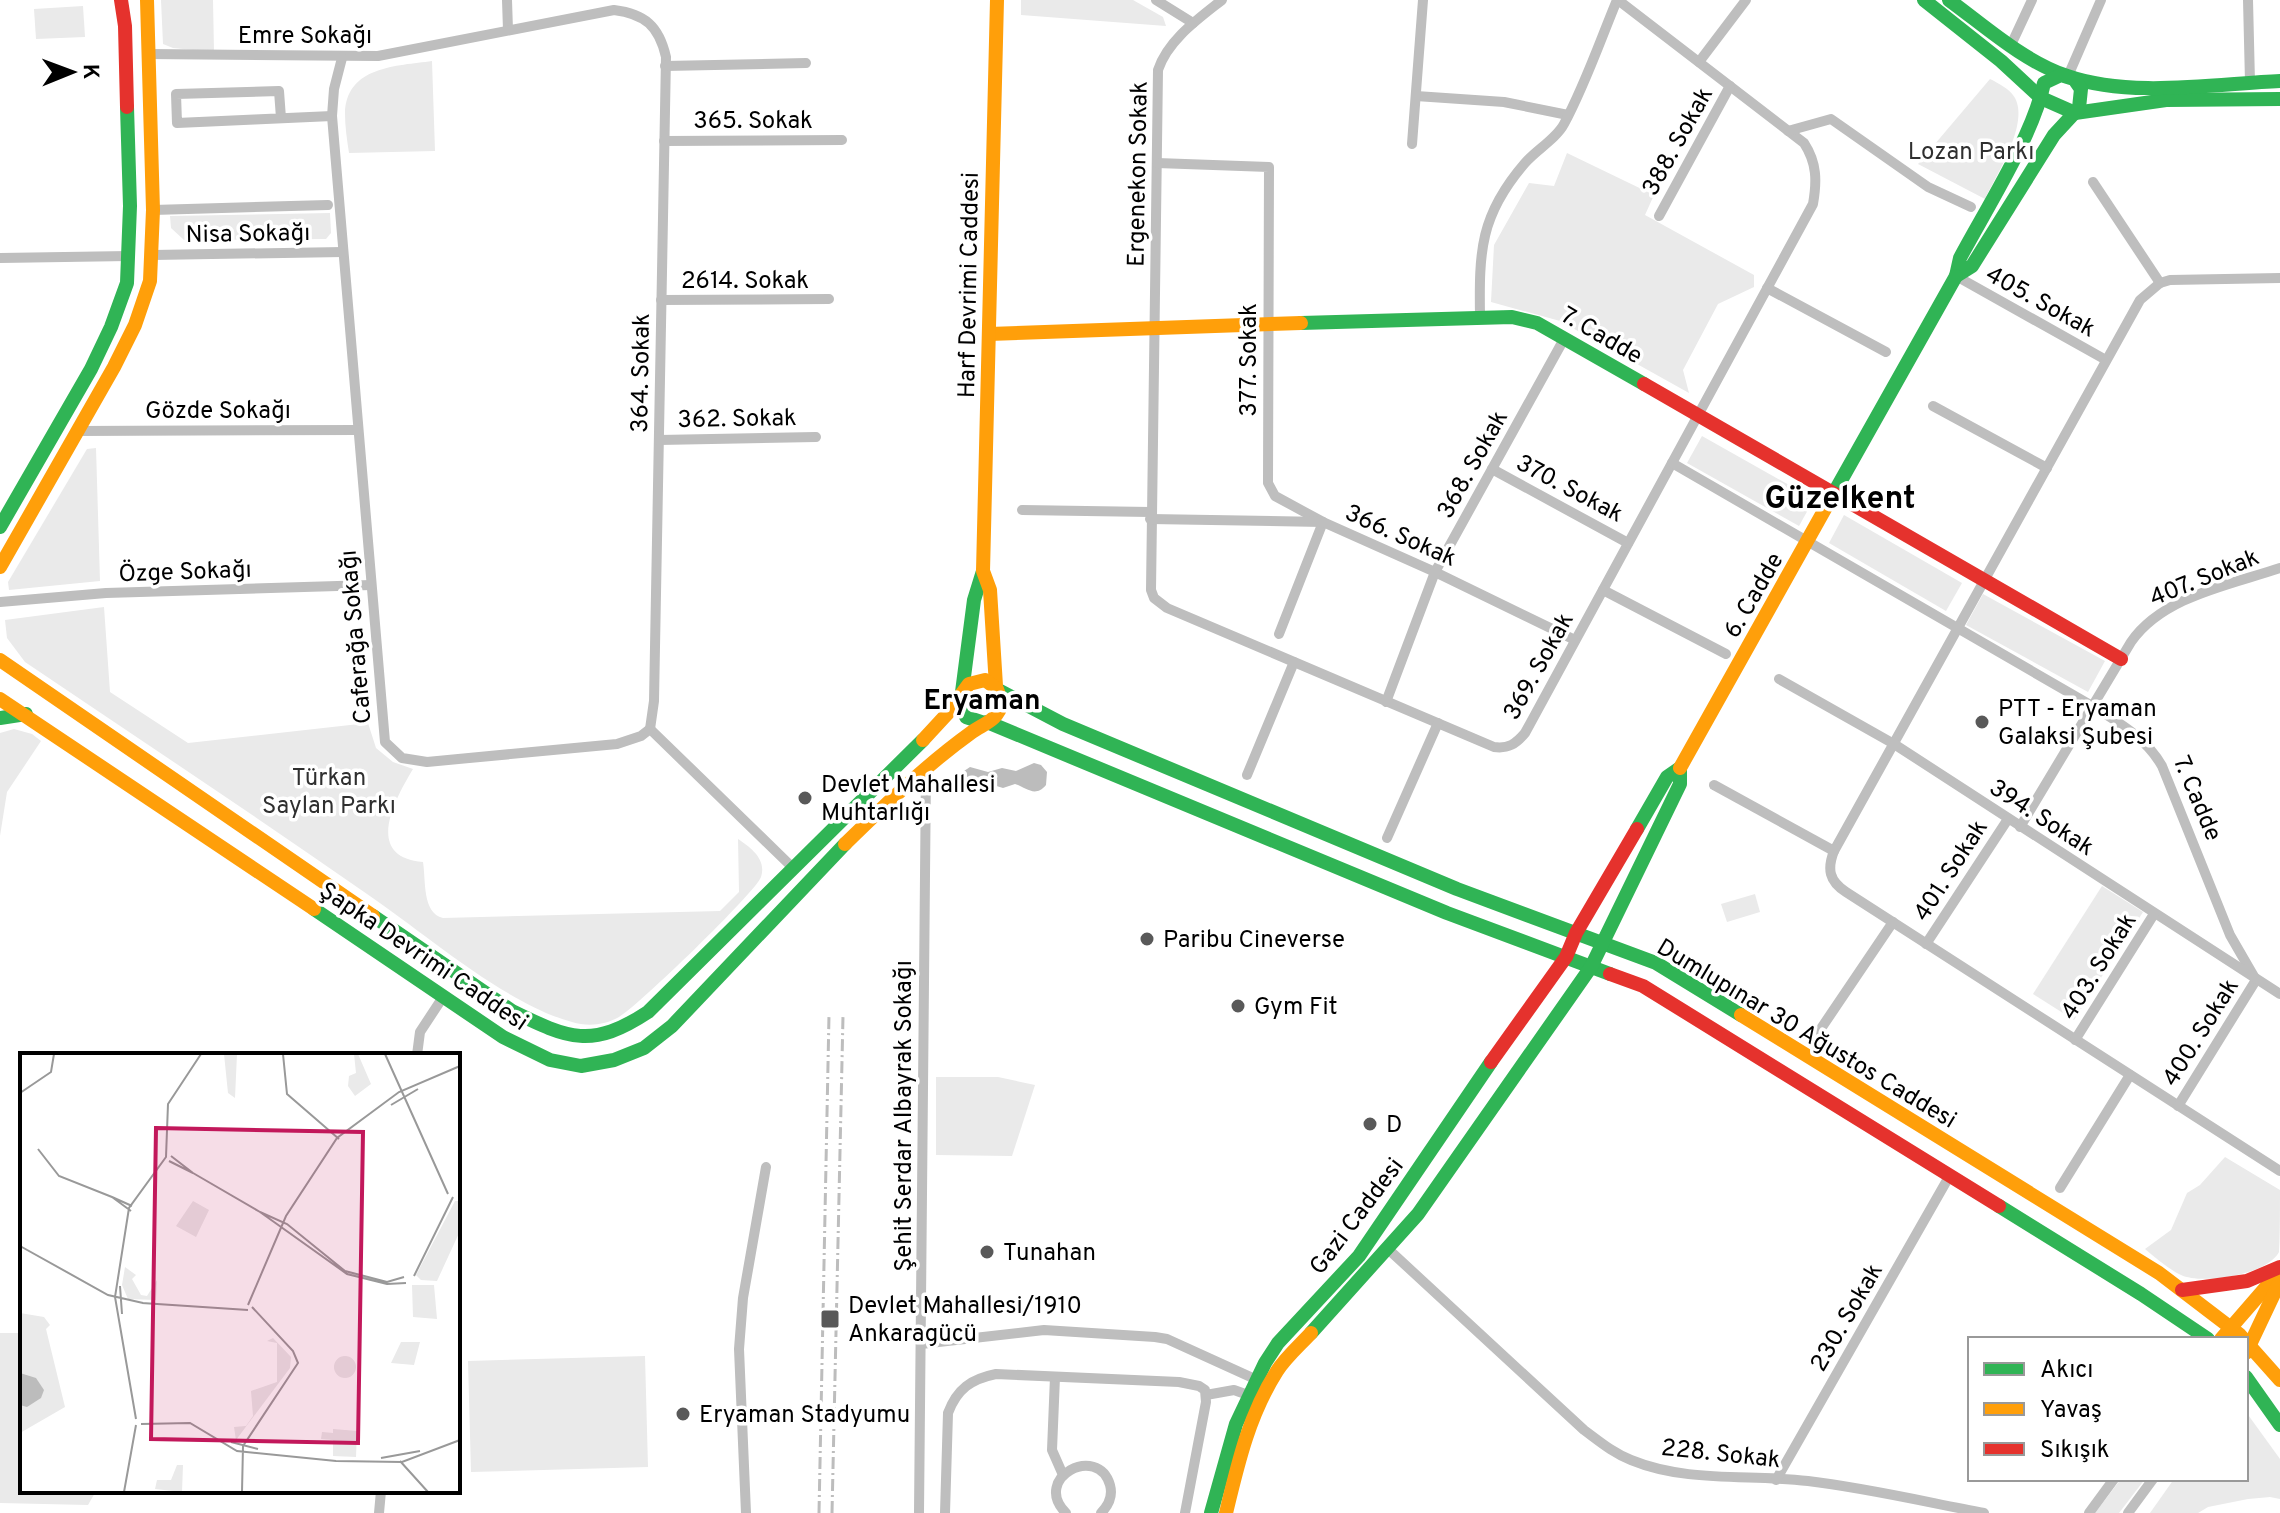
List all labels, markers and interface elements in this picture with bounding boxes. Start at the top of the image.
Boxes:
street label: Emre Sokağı [238,22,372,52]
north arrow [32,32,112,112]
text: K [76,64,103,80]
street label: Ergenekon Sokak [1122,81,1156,267]
street label: 388. Sokak [1637,82,1721,202]
street label: 365. Sokak [693,107,813,137]
park label: Lozan Parkı [1908,138,2034,168]
street label: Harf Devrimi Caddesi [953,172,987,398]
street label: Nisa Sokağı [185,219,311,251]
street label: 405. Sokak [1980,260,2100,345]
street label: 2614. Sokak [681,267,809,297]
street label: 7. Cadde [1555,301,1647,372]
street label: 377. Sokak [1235,303,1265,417]
street label: 364. Sokak [626,313,658,433]
street label: Gözde Sokağı [145,397,291,427]
street label: 362. Sokak [677,404,797,436]
street label: 368. Sokak [1432,406,1516,524]
street label: 370. Sokak [1510,449,1628,531]
district label: Güzelkent [1764,480,1916,520]
street label: 366. Sokak [1340,499,1461,575]
street label: 407. Sokak [2146,543,2264,614]
street label: 6. Cadde [1718,548,1791,644]
street label: Caferağa Sokağı [334,549,380,725]
street label: Özge Sokağı [118,554,252,590]
street label: 369. Sokak [1498,608,1582,726]
district label: Eryaman [923,684,1041,720]
place label: PTT - Eryaman Galaksi Şubesi [1998,695,2157,753]
marker: PTT - Eryaman Galaksi Şubesi [1973,713,1991,731]
street label: 7. Cadde [2165,752,2227,846]
park label: Türkan Saylan Parkı [262,764,396,822]
place label: Devlet Mahallesi Muhtarlığı [821,771,996,829]
street label: 394. Sokak [1983,774,2099,864]
marker: Devlet Mahallesi Muhtarlığı [796,789,814,807]
street label: 401. Sokak [1908,815,1996,927]
street label: Şapka Devrimi Caddesi [313,877,533,1039]
street label: 403. Sokak [2055,908,2144,1026]
place label: Paribu Cineverse [1163,926,1345,956]
marker: Paribu Cineverse [1138,930,1156,948]
street label: Dumlupınar 30 Ağustos Caddesi [1651,933,1961,1136]
street label: Şehit Serdar Albayrak Sokağı [890,960,920,1272]
street label: 400. Sokak [2157,974,2247,1092]
place label: Gym Fit [1254,993,1338,1023]
marker: Gym Fit [1229,997,1247,1015]
inset map [20,1053,460,1493]
place label: D [1386,1111,1402,1141]
marker: D [1361,1115,1379,1133]
street label: Gazi Caddesi [1304,1153,1411,1282]
place label: Tunahan [1003,1239,1096,1269]
marker: Tunahan [978,1243,996,1261]
street label: 230. Sokak [1805,1258,1891,1378]
place label: Devlet Mahallesi/1910 Ankaragücü [848,1292,1082,1350]
marker: Devlet Mahallesi/1910 Ankaragücü [819,1308,841,1330]
legend [1968,1337,2248,1481]
text: Akıcı [2040,1356,2093,1386]
text: Yavaş [2040,1396,2102,1426]
place label: Eryaman Stadyumu [699,1401,910,1431]
marker: Eryaman Stadyumu [674,1405,692,1423]
street label: 228. Sokak [1660,1434,1782,1476]
text: Sıkışık [2040,1436,2110,1466]

